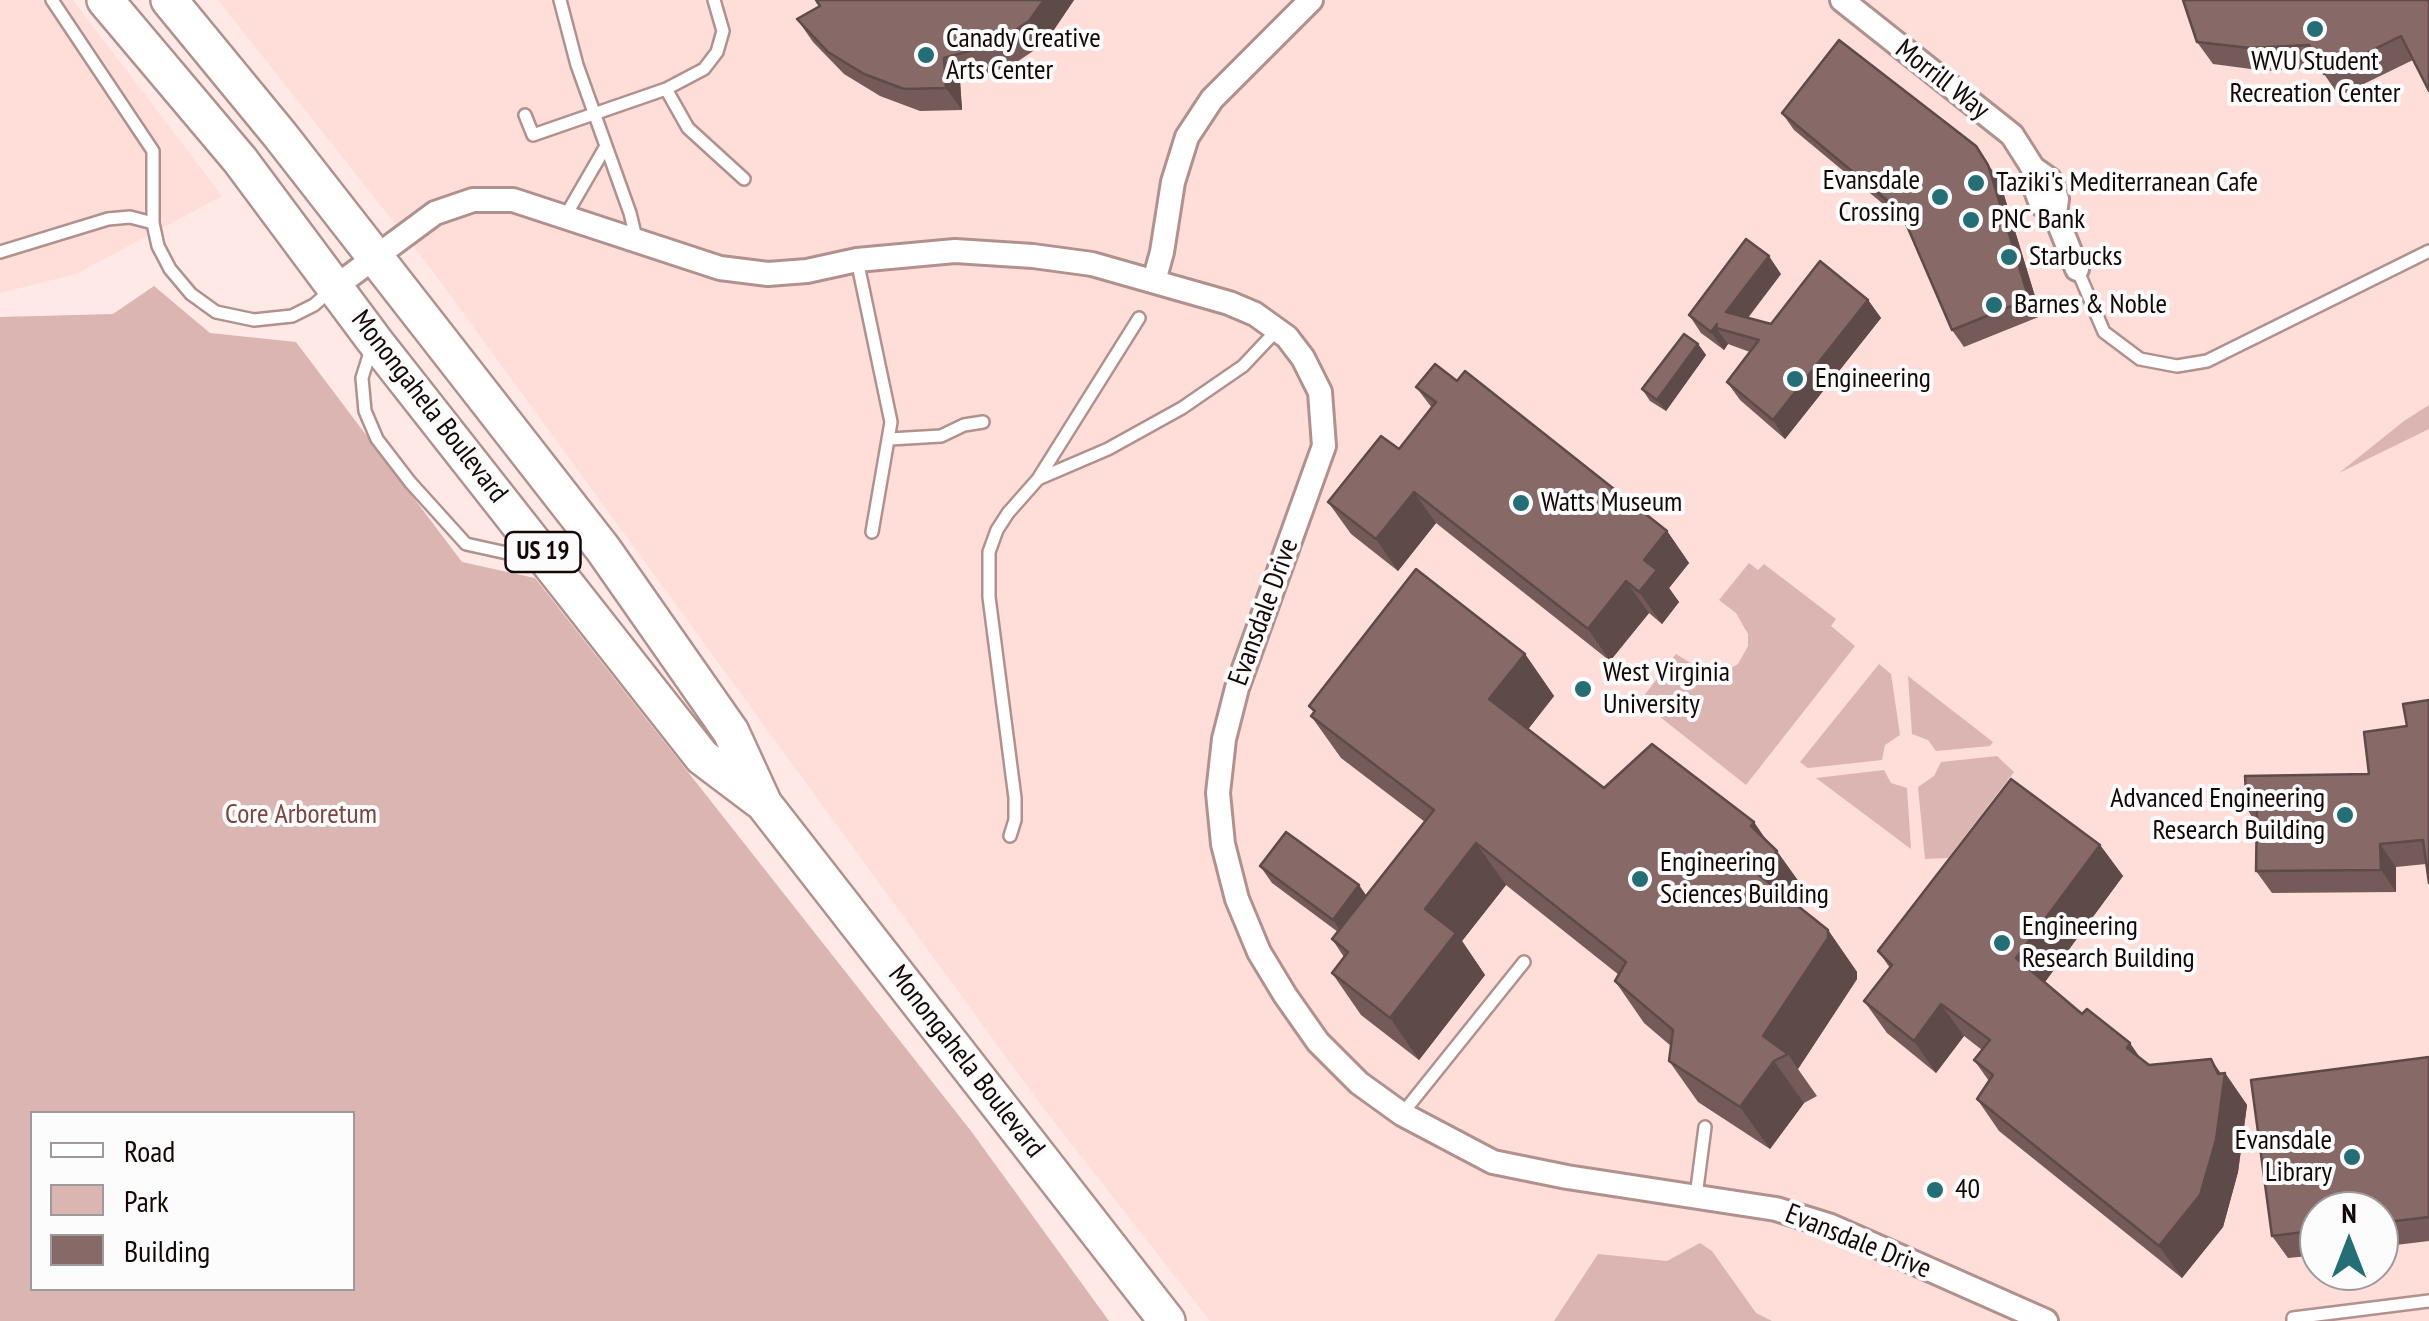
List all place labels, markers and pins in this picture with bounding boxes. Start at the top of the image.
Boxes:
marker: WVU Student Recreation Center [2304,18,2326,40]
place label: Canady Creative Arts Center [946,22,1101,88]
marker: Canady Creative Arts Center [915,44,937,66]
place label: WVU Student Recreation Center [2230,45,2400,111]
place label: Evansdale Crossing [1823,164,1920,230]
place label: Taziki's Mediterranean Cafe [1996,166,2258,200]
marker: Taziki's Mediterranean Cafe [1965,172,1987,194]
marker: Evansdale Crossing [1929,186,1951,208]
place label: PNC Bank [1991,203,2085,237]
marker: PNC Bank [1960,209,1982,231]
place label: Starbucks [2029,240,2122,274]
marker: Starbucks [1998,246,2020,268]
place label: Barnes & Noble [2014,288,2167,322]
marker: Barnes & Noble [1983,294,2005,316]
place label: Engineering [1815,362,1931,396]
marker: Engineering [1784,368,1806,390]
place label: Watts Museum [1541,486,1682,520]
marker: Watts Museum [1510,492,1532,514]
place label: West Virginia University [1603,656,1730,722]
marker: West Virginia University [1572,678,1594,700]
place label: Advanced Engineering Research Building [2110,782,2325,848]
marker: Advanced Engineering Research Building [2334,804,2356,826]
place label: Engineering Sciences Building [1660,846,1829,912]
marker: Engineering Sciences Building [1629,868,1651,890]
place label: Engineering Research Building [2022,910,2195,976]
marker: Engineering Research Building [1991,932,2013,954]
place label: Evansdale Library [2235,1124,2332,1190]
marker: Evansdale Library [2341,1146,2363,1168]
place label: 40 [1955,1173,1980,1207]
marker: 40 [1924,1179,1946,1201]

